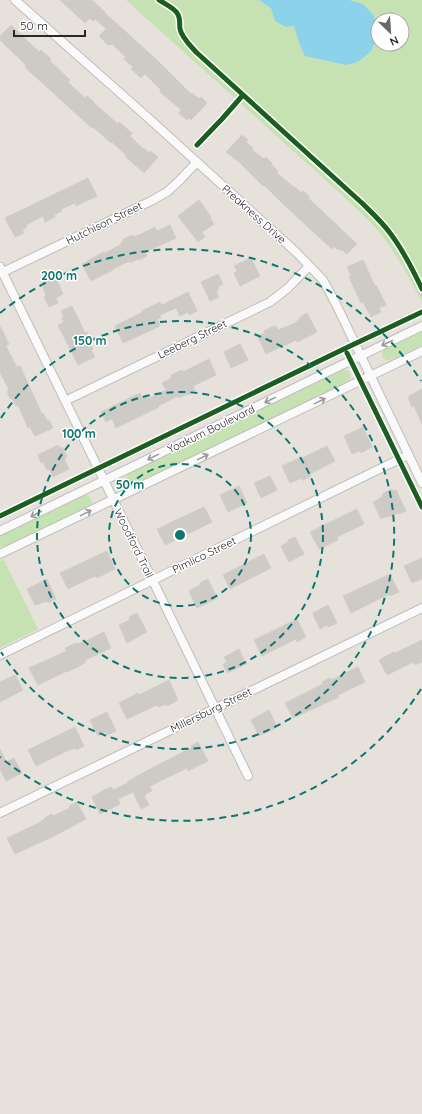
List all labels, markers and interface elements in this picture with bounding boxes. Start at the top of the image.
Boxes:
scale bar [14,12,85,38]
north arrow [370,12,410,52]
text: 50 m [20,18,48,33]
text: N [388,33,401,49]
street label: Preakness Drive [219,181,289,247]
street label: Hutchison Street [63,198,145,248]
text: 200 m [41,268,77,283]
street label: Leeberg Street [155,316,229,362]
text: 150 m [73,333,107,348]
one-way arrow [381,340,393,347]
one-way arrow [264,397,276,404]
one-way arrow [314,397,326,404]
street label: Yoakum Boulevard [165,402,257,456]
text: 100 m [62,426,96,441]
one-way arrow [197,453,209,460]
one-way arrow [147,454,159,461]
text: 50 m [116,477,144,492]
street label: Woodford Trail [111,506,157,580]
one-way arrow [79,509,91,516]
one-way arrow [31,511,43,518]
centre of rings [173,528,187,542]
street label: Pimlico Street [170,533,238,576]
street label: Millersburg Street [168,684,254,736]

